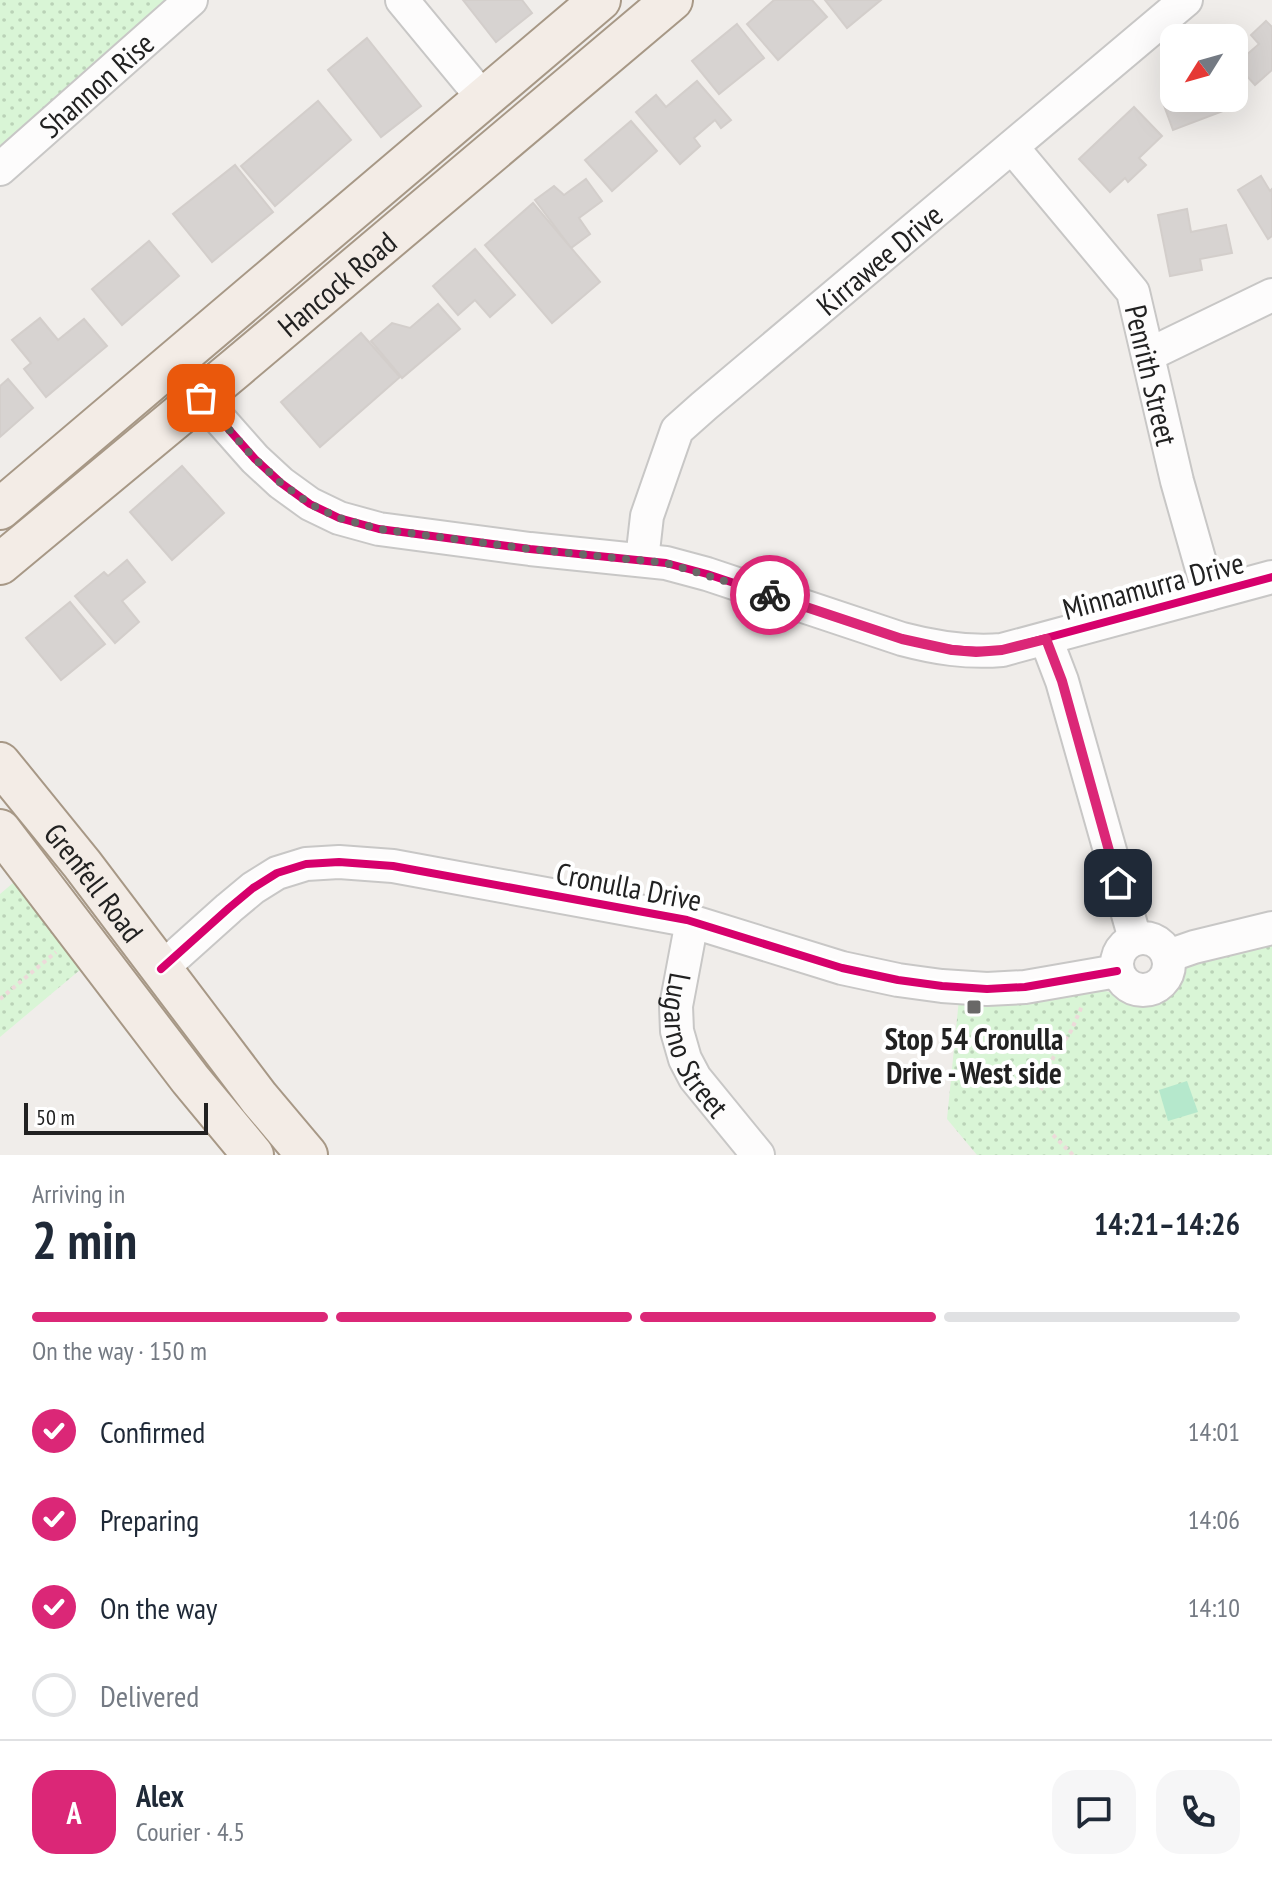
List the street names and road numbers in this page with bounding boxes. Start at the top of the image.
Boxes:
street label: Shannon Rise [30,23,161,145]
street label: Kirrawee Drive [808,195,950,323]
street label: Hancock Road [269,222,404,345]
street label: Penrith Street [1117,301,1188,450]
street label: Minnamurra Drive [1058,542,1248,628]
street label: Grenfell Road [37,814,153,949]
street label: Cronulla Drive [553,853,705,919]
street label: Lugarno Street [656,970,739,1125]

